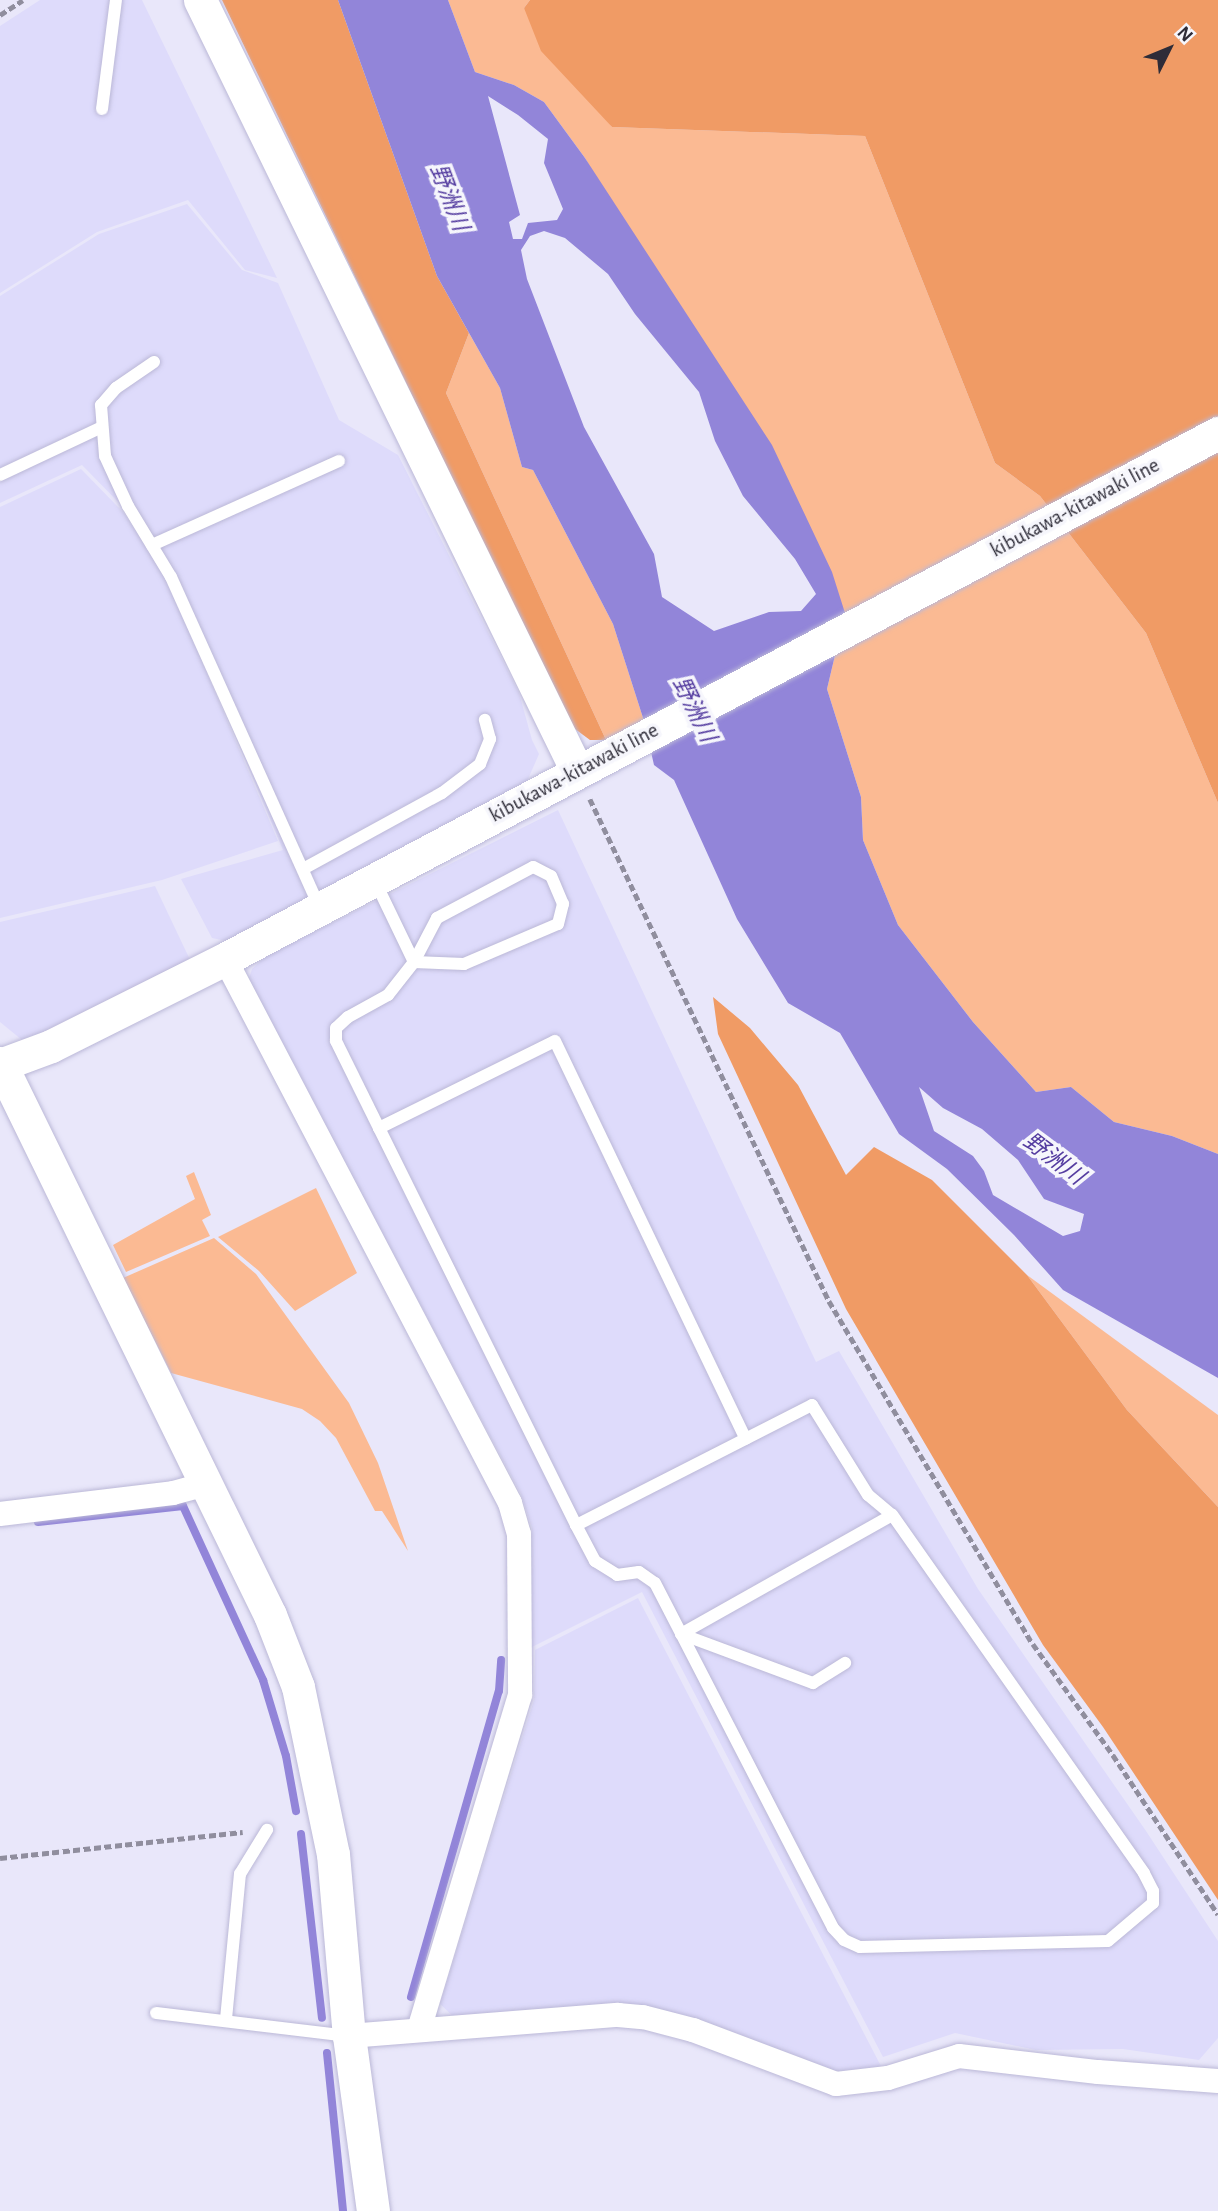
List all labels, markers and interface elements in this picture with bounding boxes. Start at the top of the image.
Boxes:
north arrow [1134,14,1204,84]
text: N [1173,23,1196,46]
water label: 野洲川 [423,161,473,235]
street label: kibukawa-kitawaki line [986,453,1164,563]
water label: 野洲川 [665,673,721,747]
street label: kibukawa-kitawaki line [485,718,663,828]
water label: 野洲川 [1017,1128,1089,1192]

